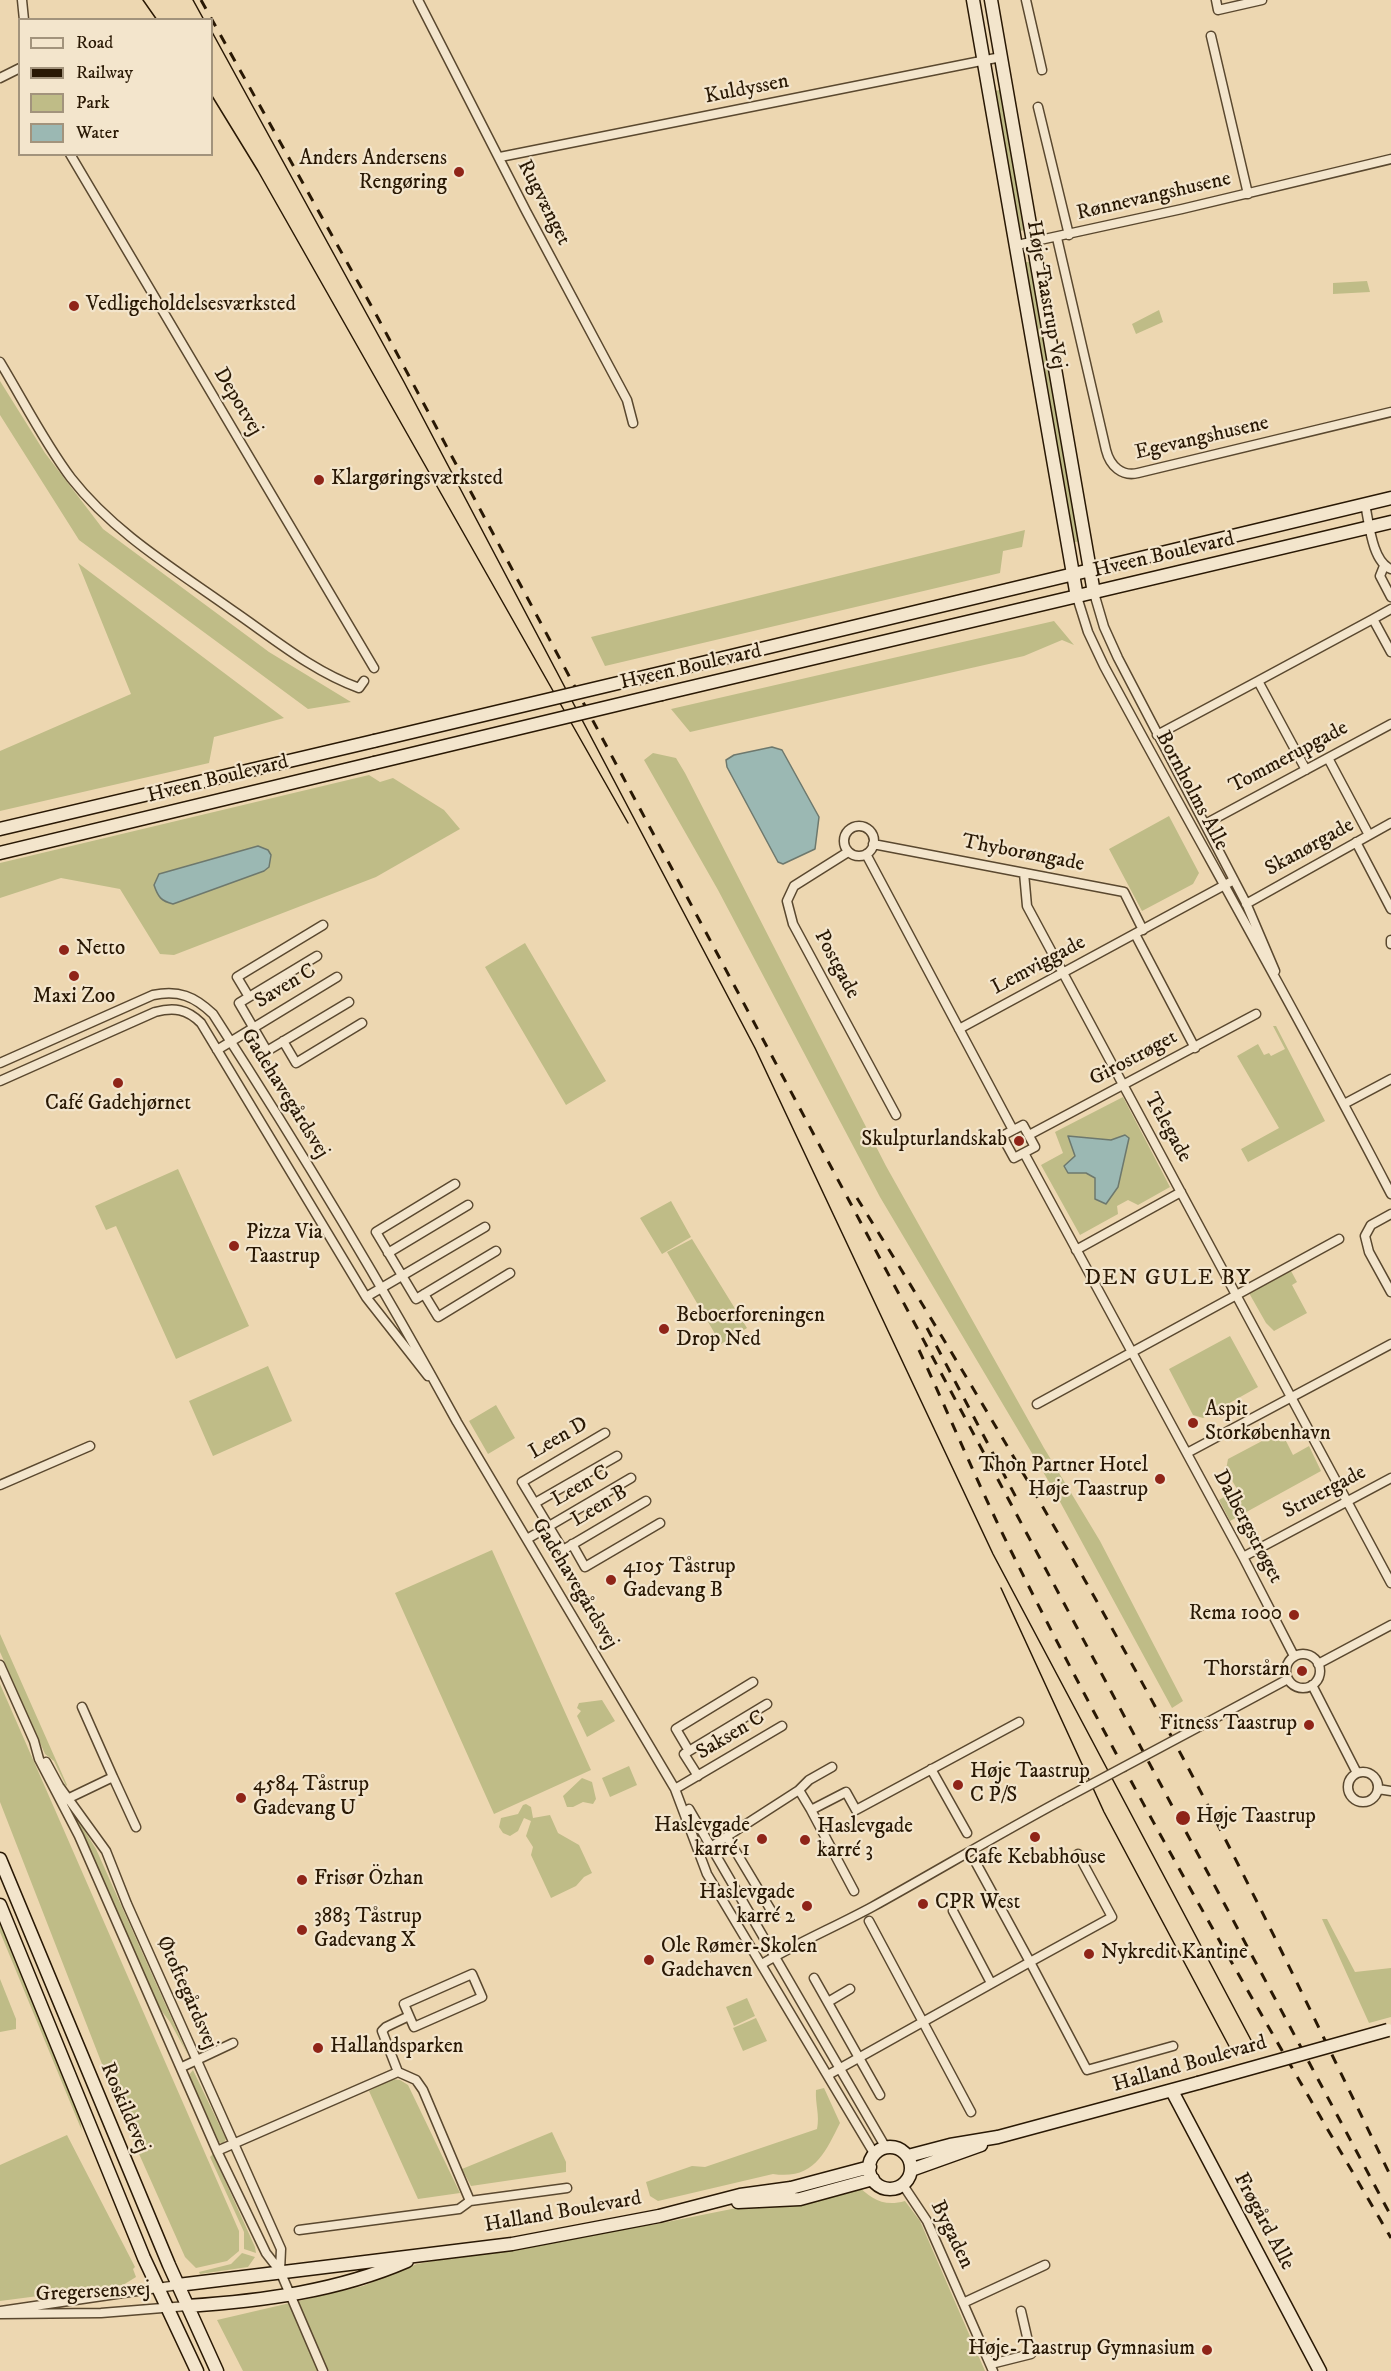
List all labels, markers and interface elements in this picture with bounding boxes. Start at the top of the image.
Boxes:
legend [18,18,213,156]
text: Road [76,32,113,54]
text: Railway [76,62,133,84]
street label: Kuldyssen [703,70,791,110]
text: Park [76,92,110,114]
text: Water [76,122,119,144]
place label: Anders Andersens Rengøring [299,147,447,197]
street label: Rugvænget [511,156,575,250]
marker: Anders Andersens Rengøring [452,165,466,179]
street label: Rønnevangshusene [1074,167,1234,227]
street label: Høje Taastrup Vej [1020,219,1070,371]
place label: Vedligeholdelsesværksted [86,293,296,319]
marker: Vedligeholdelsesværksted [67,299,81,313]
street label: Depotvej [207,363,267,441]
street label: Egevangshusene [1133,411,1271,467]
place label: Klargøringsværksted [331,467,503,493]
marker: Klargøringsværksted [312,473,326,487]
street label: Hveen Boulevard [1091,527,1237,585]
street label: Hveen Boulevard [618,639,764,697]
street label: Tommerupgade [1225,716,1353,800]
street label: Bornholms Alle [1149,727,1233,855]
street label: Hveen Boulevard [145,750,291,810]
street label: Skanørgade [1261,813,1359,883]
street label: Thyborøngade [960,830,1086,878]
street label: Postgade [807,926,865,1004]
street label: Lemviggade [988,931,1090,1001]
place label: Netto [76,937,125,963]
marker: Netto [57,943,71,957]
street label: Saven C [251,959,321,1015]
marker: Maxi Zoo [67,969,81,983]
place label: Maxi Zoo [33,985,115,1011]
street label: Gadehavegårdsvej [234,1025,334,1163]
street label: Girostrøget [1086,1025,1182,1093]
marker: Café Gadehjørnet [111,1076,125,1090]
street label: Telegade [1138,1089,1196,1167]
place label: Café Gadehjørnet [45,1092,191,1118]
place label: Skulpturlandskab [861,1128,1007,1154]
marker: Skulpturlandskab [1012,1134,1026,1148]
place label: Pizza Via Taastrup [246,1221,323,1271]
marker: Pizza Via Taastrup [227,1239,241,1253]
district label: DEN GULE BY [1084,1266,1252,1292]
place label: Beboerforeningen Drop Ned [676,1304,825,1354]
marker: Beboerforeningen Drop Ned [657,1322,671,1336]
place label: Aspit Storkøbenhavn [1205,1398,1331,1448]
street label: Leen D [525,1412,593,1466]
marker: Aspit Storkøbenhavn [1186,1416,1200,1430]
place label: Thon Partner Hotel Høje Taastrup [979,1454,1148,1504]
street label: Leen C [548,1461,614,1513]
street label: Struergade [1279,1461,1371,1525]
street label: Dalbergstrøget [1207,1466,1287,1588]
marker: Thon Partner Hotel Høje Taastrup [1153,1472,1167,1486]
street label: Leen B [567,1480,633,1534]
street label: Gadehavegårdsvej [525,1514,623,1654]
place label: 4105 Tåstrup Gadevang B [623,1555,736,1605]
marker: 4105 Tåstrup Gadevang B [604,1573,618,1587]
place label: Rema 1000 [1189,1602,1282,1628]
marker: Rema 1000 [1287,1608,1301,1622]
place label: Thorstårn [1204,1658,1290,1684]
marker: Thorstårn [1295,1664,1309,1678]
street label: Saksen C [692,1706,770,1766]
place label: Fitness Taastrup [1160,1712,1297,1738]
marker: Fitness Taastrup [1302,1718,1316,1732]
place label: Høje Taastrup C P/S [970,1760,1090,1810]
place label: 4584 Tåstrup Gadevang U [253,1773,369,1823]
marker: Høje Taastrup C P/S [951,1778,965,1792]
marker: 4584 Tåstrup Gadevang U [234,1791,248,1805]
place label: Høje Taastrup [1196,1805,1316,1831]
marker: Høje Taastrup [1174,1809,1192,1827]
place label: Haslevgade karré 1 [654,1814,750,1864]
place label: Haslevgade karré 3 [817,1815,913,1865]
marker: Cafe Kebabhouse [1028,1830,1042,1844]
marker: Haslevgade karré 1 [755,1832,769,1846]
marker: Haslevgade karré 3 [798,1833,812,1847]
place label: Cafe Kebabhouse [964,1846,1106,1872]
place label: Frisør Özhan [314,1867,423,1893]
marker: Frisør Özhan [295,1873,309,1887]
place label: Haslevgade karré 2 [699,1881,795,1931]
place label: CPR West [935,1891,1020,1917]
marker: CPR West [916,1897,930,1911]
marker: Haslevgade karré 2 [800,1899,814,1913]
place label: 3883 Tåstrup Gadevang X [314,1905,422,1955]
marker: 3883 Tåstrup Gadevang X [295,1923,309,1937]
street label: Øtoftegårdsvej [150,1933,222,2053]
place label: Ole Rømer-Skolen Gadehaven [661,1935,817,1985]
place label: Nykredit Kantine [1101,1941,1248,1967]
marker: Nykredit Kantine [1082,1947,1096,1961]
marker: Ole Rømer-Skolen Gadehaven [642,1953,656,1967]
street label: Halland Boulevard [1110,2031,1270,2099]
place label: Hallandsparken [330,2035,464,2061]
marker: Hallandsparken [311,2041,325,2055]
street label: Roskildevej [94,2059,154,2157]
street label: Frøgård Alle [1227,2169,1299,2275]
street label: Halland Boulevard [483,2187,643,2239]
street label: Bygaden [924,2197,978,2273]
street label: Gregersensvej [35,2277,151,2309]
place label: Høje-Taastrup Gymnasium [968,2337,1195,2363]
marker: Høje-Taastrup Gymnasium [1200,2343,1214,2357]

